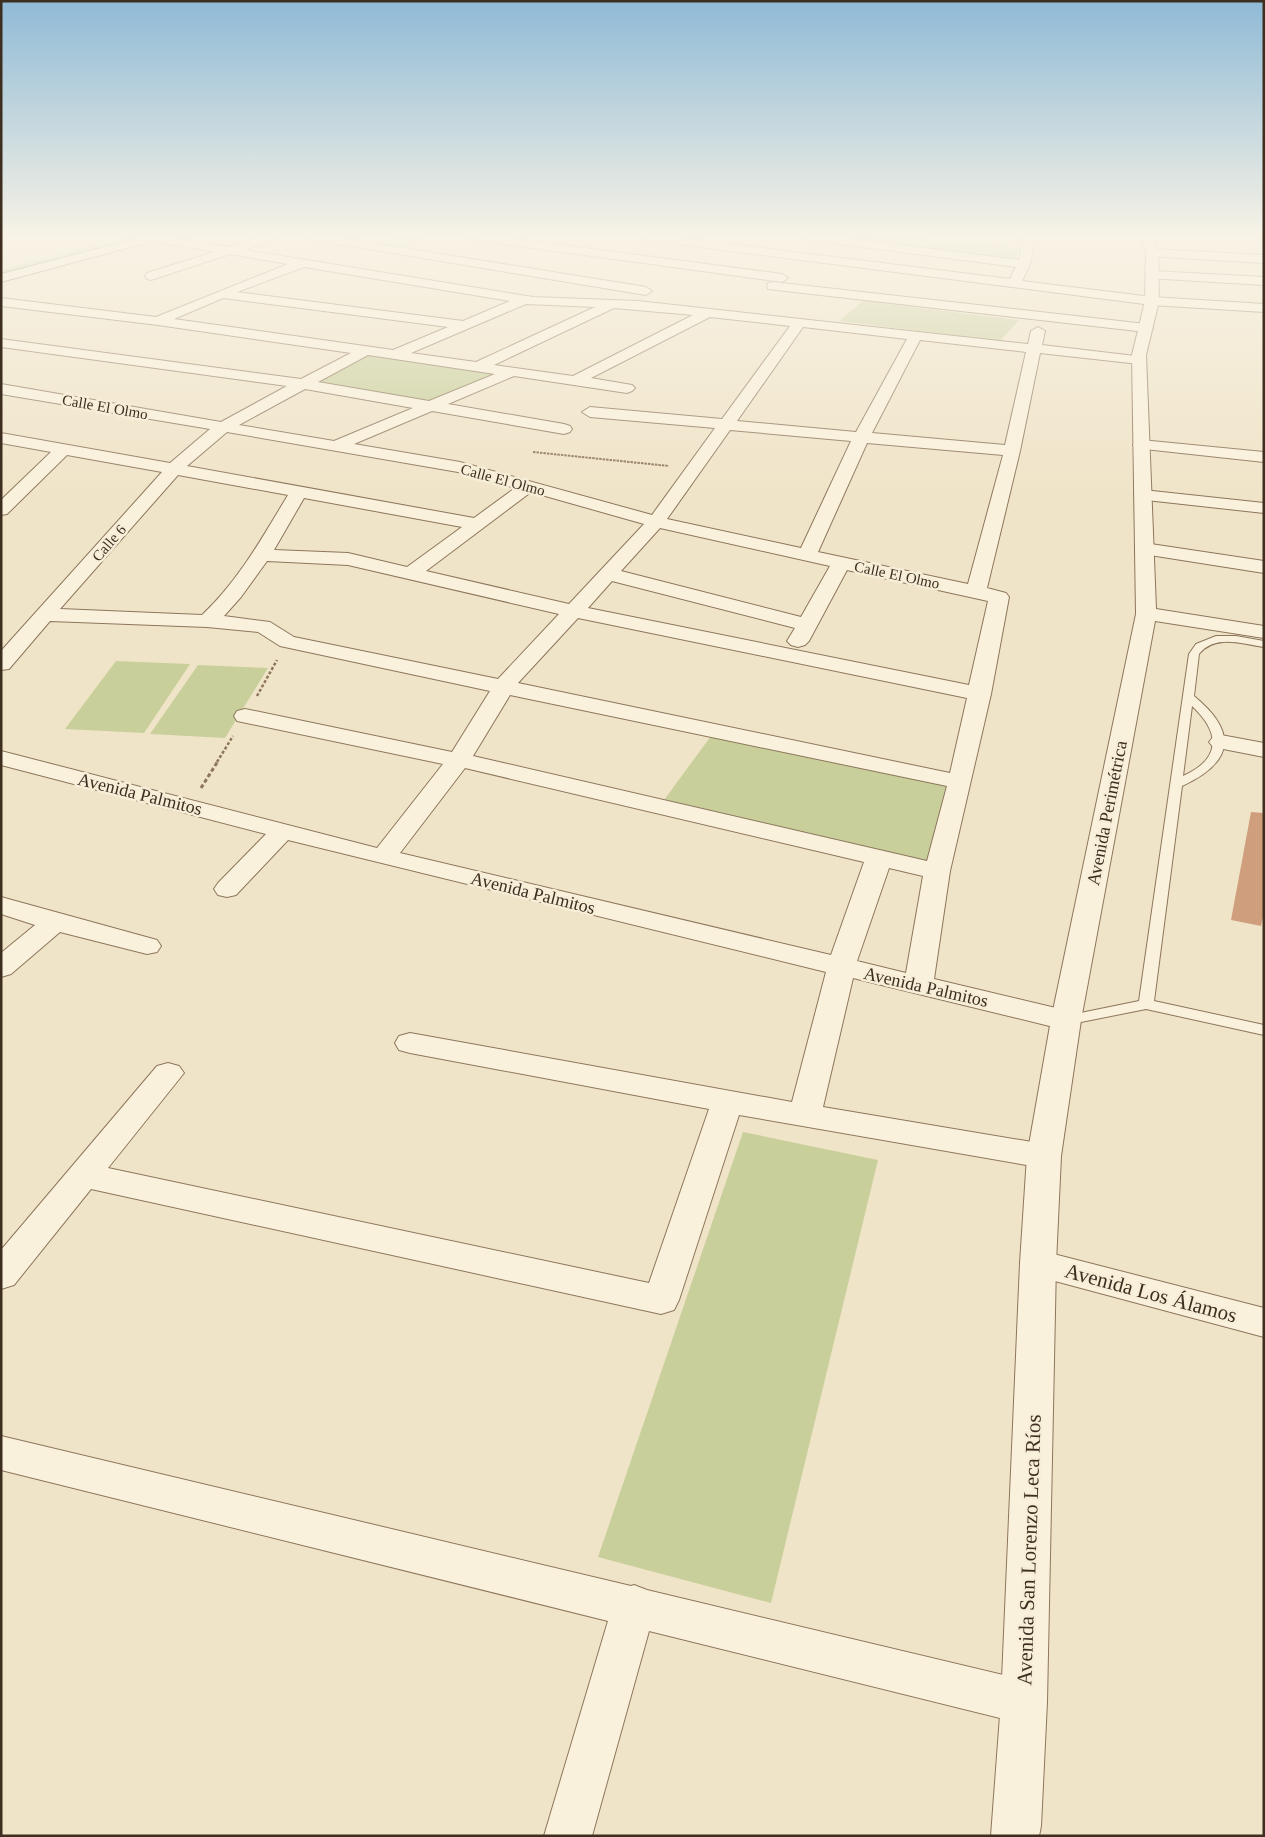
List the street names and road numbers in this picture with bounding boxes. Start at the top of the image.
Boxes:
street label: Calle El Olmo [61,392,149,422]
street label: Calle El Olmo [459,461,547,499]
street label: Calle 6 [89,521,129,564]
street label: Calle El Olmo [853,558,941,592]
street label: Avenida Perimétrica [1083,739,1131,887]
street label: Avenida Palmitos [76,769,204,819]
street label: Avenida Palmitos [469,868,597,918]
street label: Avenida Palmitos [862,963,990,1011]
street label: Avenida Los Álamos [1062,1259,1240,1327]
street label: Avenida San Lorenzo Leca Ríos [1012,1414,1046,1686]

